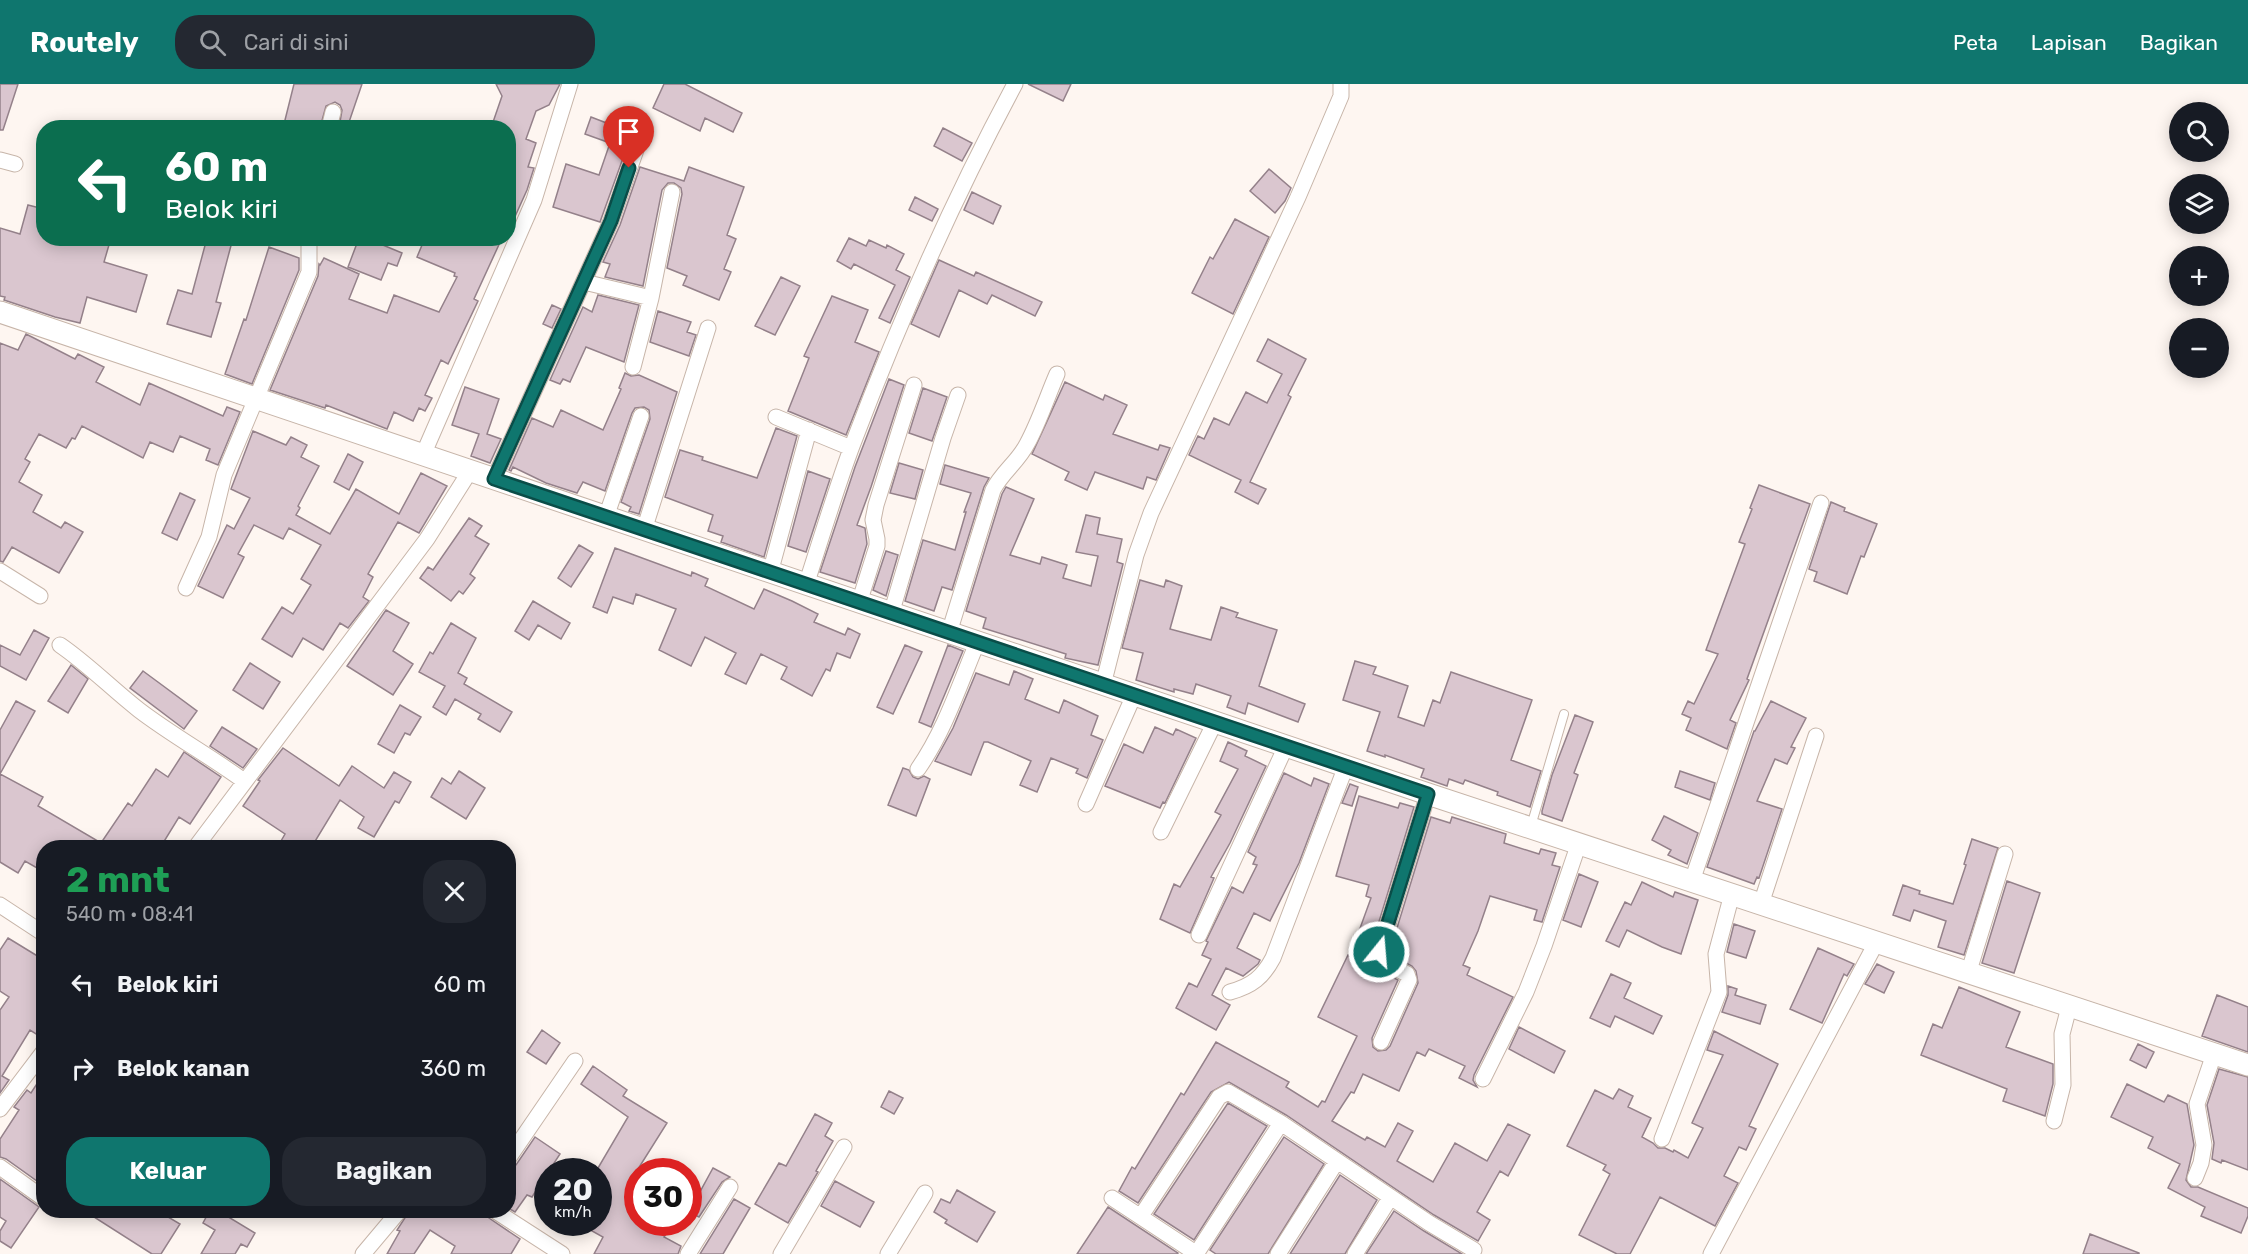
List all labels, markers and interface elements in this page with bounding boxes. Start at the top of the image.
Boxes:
search box [175,15,595,69]
text: Routely [30,26,139,59]
icon: search [196,26,229,59]
text: Cari di sini [244,29,349,56]
text: Peta [1953,30,1998,55]
text: Lapisan [2031,30,2107,55]
text: Bagikan [2140,30,2218,55]
map controls [2169,102,2229,378]
button: search [2169,102,2229,162]
pin [603,106,654,168]
icon: arrive [612,115,645,148]
text: 60 m [165,142,268,192]
icon: left [66,144,144,222]
button: layers [2169,174,2229,234]
text: Belok kiri [165,193,278,225]
button: + [2169,246,2229,306]
button: − [2169,318,2229,378]
text: 2 mnt [66,858,170,901]
button: close [423,860,486,923]
text: 540 m · 08:41 [66,902,193,926]
position arrow [1347,920,1411,984]
icon: left [66,968,99,1001]
text: Belok kiri [117,971,218,998]
text: 60 m [434,971,486,998]
icon: right [66,1052,99,1085]
text: Belok kanan [117,1055,250,1082]
text: 360 m [421,1055,486,1082]
button: Keluar [66,1137,270,1206]
button: Bagikan [282,1137,486,1206]
speed limit sign: 30 [624,1158,702,1236]
text: 20 [553,1172,593,1208]
text: km/h [554,1203,592,1221]

